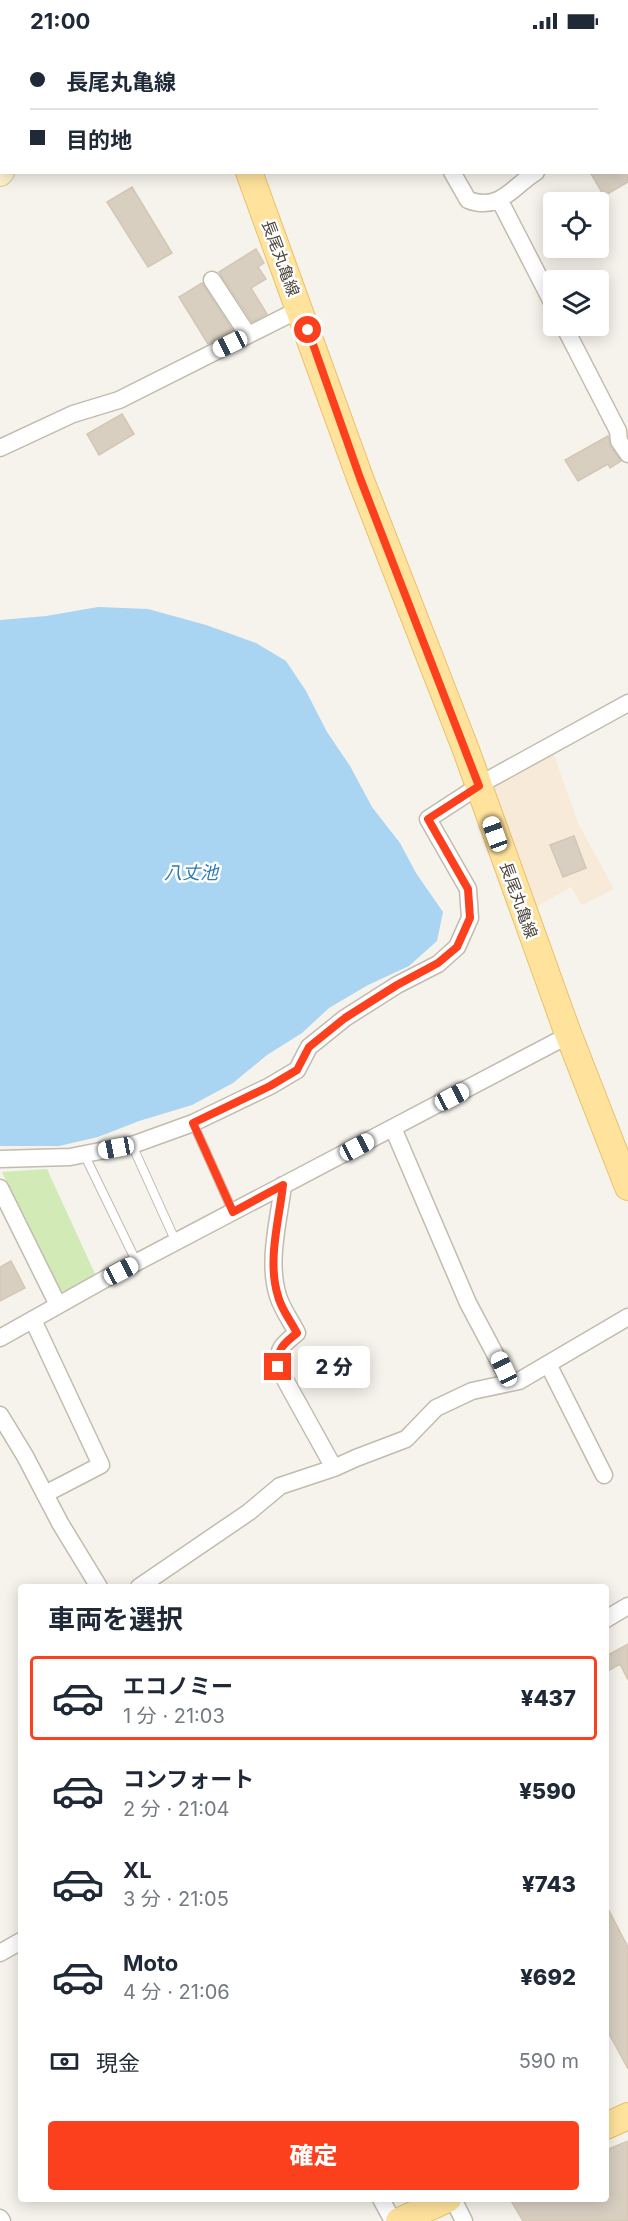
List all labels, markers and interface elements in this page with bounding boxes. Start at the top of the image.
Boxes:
text: 21:00 [30,8,90,34]
text: 長尾丸亀線 [66,69,176,95]
text: 目的地 [66,127,132,153]
map controls [543,192,609,336]
button: locate [543,192,609,258]
street label: 長尾丸亀線 [258,217,304,299]
button: layers [543,270,609,336]
route start [294,316,321,343]
car [210,328,250,360]
car [480,814,510,854]
street label: 長尾丸亀線 [496,859,542,941]
water label: 八丈池 [164,862,220,883]
car [432,1081,472,1113]
car [337,1131,377,1163]
car [97,1136,135,1160]
car [101,1255,141,1287]
callout: 2 分 [299,1346,371,1388]
car [488,1349,520,1389]
route end [264,1353,291,1380]
text: 2 分 [315,1355,353,1379]
text: 車両を選択 [48,1603,183,1636]
icon: car [51,1671,105,1725]
text: エコノミー [123,1673,233,1699]
text: ¥437 [521,1685,576,1711]
text: 1 分 · 21:03 [123,1704,225,1728]
icon: car [51,1764,105,1818]
text: コンフォート [123,1766,254,1792]
text: ¥590 [519,1778,576,1804]
text: 2 分 · 21:04 [123,1797,229,1821]
icon: car [51,1857,105,1911]
text: XL [123,1857,152,1883]
text: ¥743 [522,1871,576,1897]
text: 3 分 · 21:05 [123,1887,229,1911]
icon: car [51,1950,105,2004]
text: Moto [123,1950,178,1976]
text: ¥692 [520,1964,576,1990]
text: 4 分 · 21:06 [123,1980,230,2004]
icon: cash [48,2045,81,2078]
text: 590 m [519,2049,579,2073]
text: 現金 [96,2050,140,2076]
button: 確定 [48,2121,579,2190]

